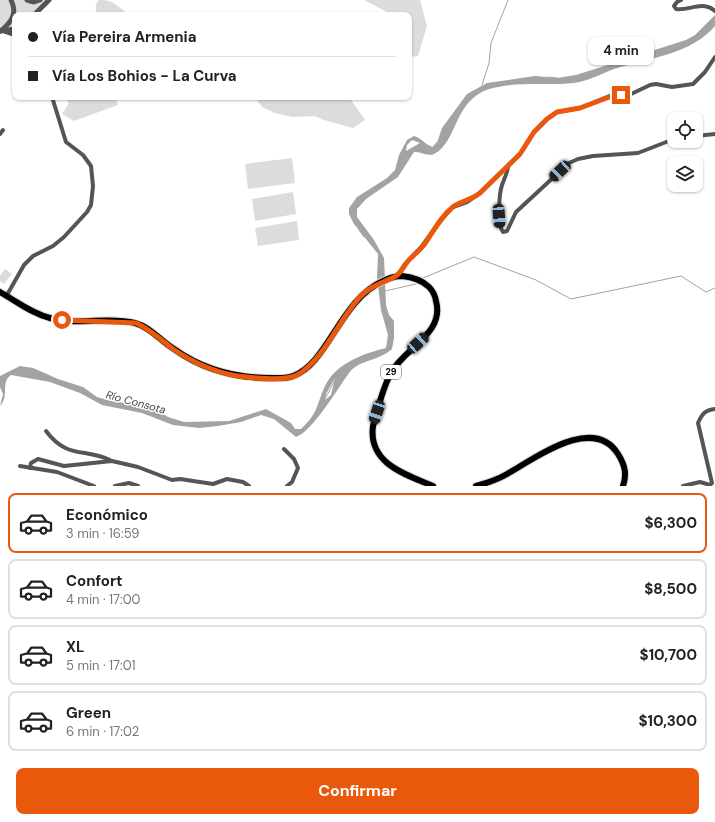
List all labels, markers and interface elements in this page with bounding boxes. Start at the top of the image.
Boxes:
text: Vía Pereira Armenia [52,27,196,47]
callout: 4 min [588,37,654,65]
text: 4 min [603,42,639,59]
text: Vía Los Bohios - La Curva [52,66,236,86]
route end [612,86,630,104]
map controls [667,112,703,192]
button: locate [667,112,703,148]
button: layers [667,156,703,192]
car [547,158,573,184]
car [492,204,506,228]
route start [53,311,71,329]
car [405,331,431,355]
road number: 29 [381,365,401,379]
water label: Río Consota [104,387,168,417]
car [368,399,386,425]
icon: car [18,505,54,541]
text: Económico [66,505,148,525]
text: $6,300 [645,513,697,533]
text: 3 min · 16:59 [66,525,139,542]
icon: car [18,571,54,607]
text: Confort [66,571,123,591]
text: $8,500 [644,579,697,599]
text: 4 min · 17:00 [66,591,140,608]
icon: car [18,637,54,673]
text: XL [66,637,84,657]
text: $10,700 [640,645,697,665]
text: 5 min · 17:01 [66,657,136,674]
icon: car [18,703,54,739]
text: Green [66,703,111,723]
text: $10,300 [639,711,697,731]
text: 6 min · 17:02 [66,723,139,740]
button: Confirmar [16,768,699,814]

